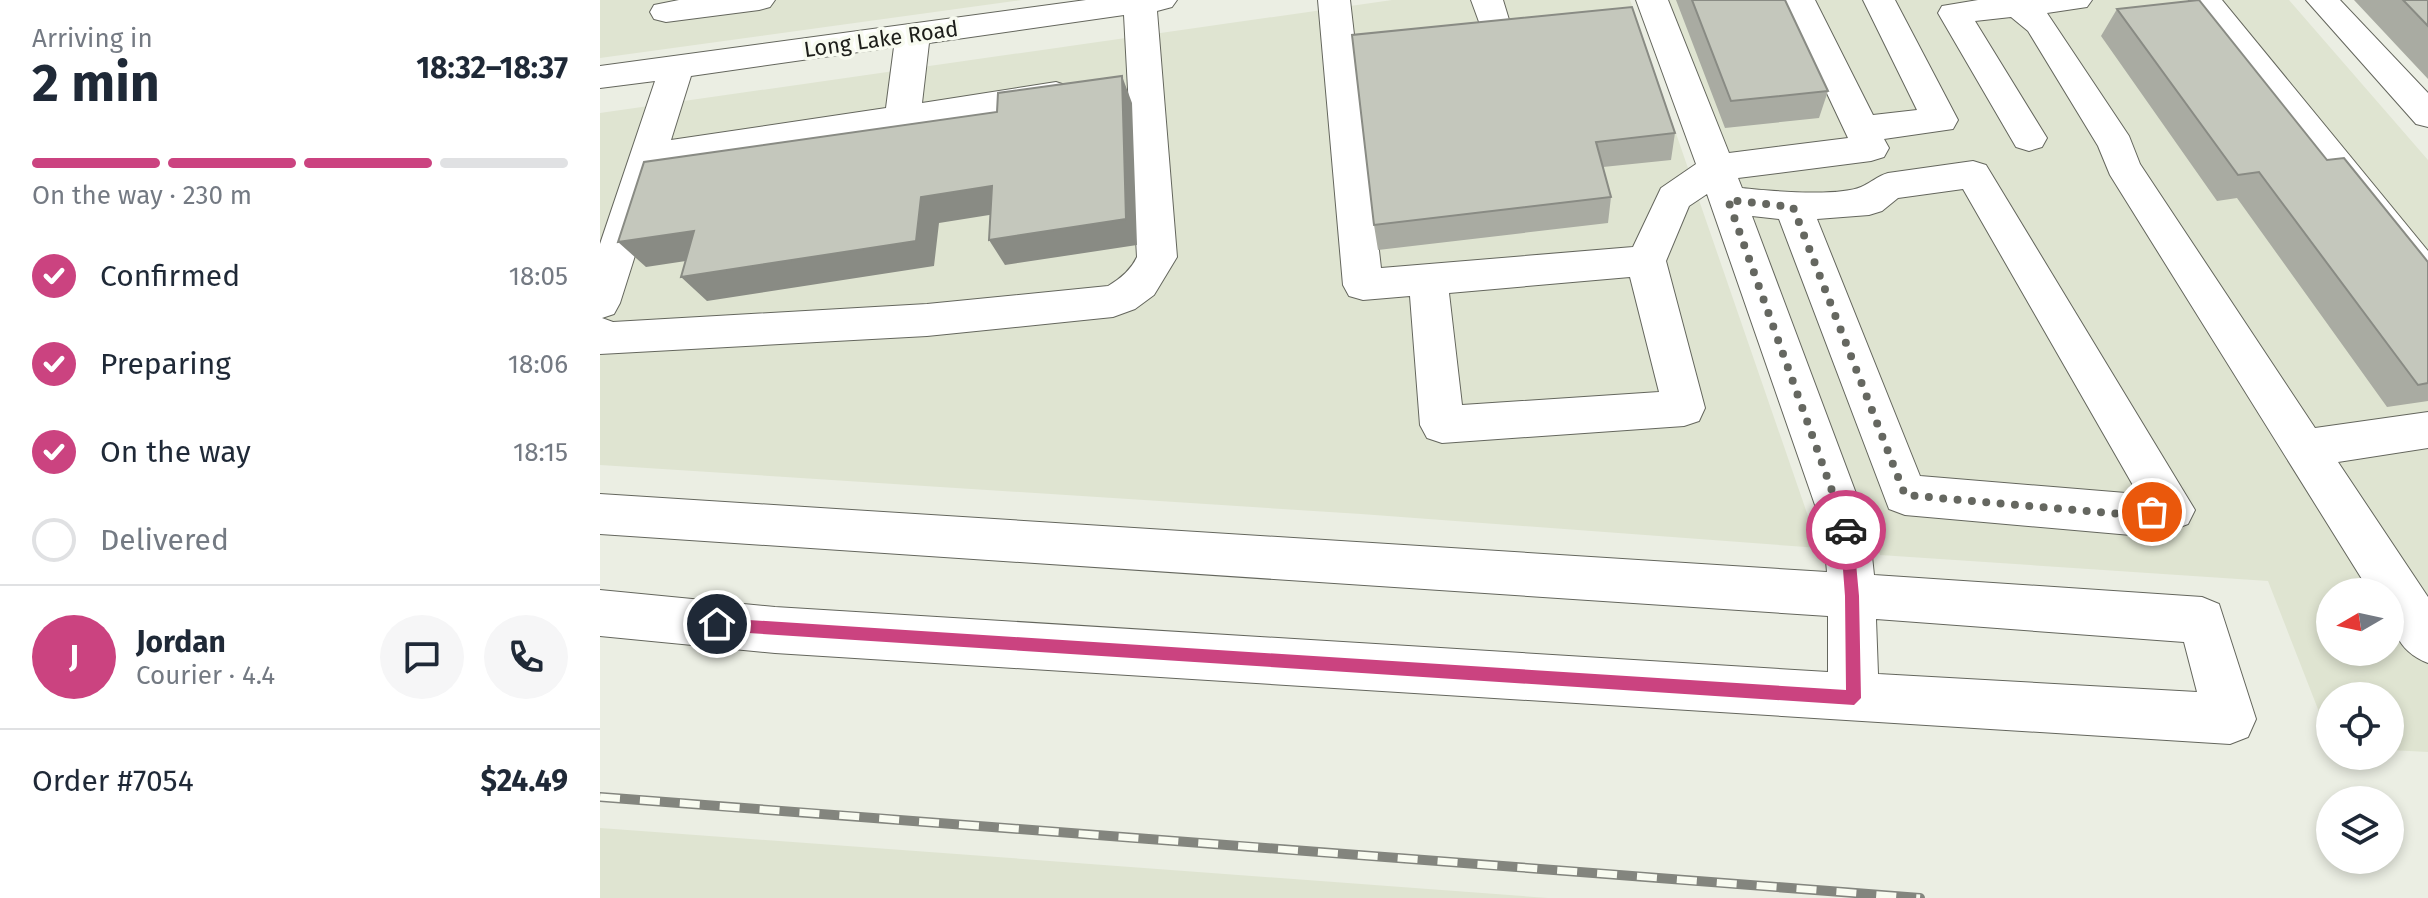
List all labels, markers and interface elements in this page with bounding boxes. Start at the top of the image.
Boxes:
street label: Long Lake Road [802,15,960,63]
text: Arriving in [32,23,153,54]
text: 18:32–18:37 [416,50,568,86]
text: 2 min [32,52,160,115]
text: On the way · 230 m [32,180,252,211]
icon: check [32,254,76,298]
text: Confirmed [100,258,240,294]
text: 18:05 [509,261,568,292]
icon: check [32,342,76,386]
text: Preparing [100,346,231,382]
text: 18:06 [508,349,568,380]
icon: check [32,430,76,474]
text: On the way [100,434,251,470]
text: 18:15 [513,437,568,468]
pin [2118,478,2186,546]
courier [1806,490,1886,570]
icon: bag [2130,490,2174,534]
icon: car [1824,508,1868,552]
text: Delivered [100,522,229,558]
north arrow [2316,578,2404,666]
map controls [2316,578,2404,874]
pin [683,590,751,658]
icon: home [695,602,739,646]
button: chat [380,615,464,699]
button: phone [484,615,568,699]
text: Jordan [136,624,226,660]
text: J [69,639,79,675]
text: Courier · 4.4 [136,660,275,691]
button: locate [2316,682,2404,770]
text: Order #7054 [32,763,194,799]
text: $24.49 [481,763,568,799]
button: layers [2316,786,2404,874]

